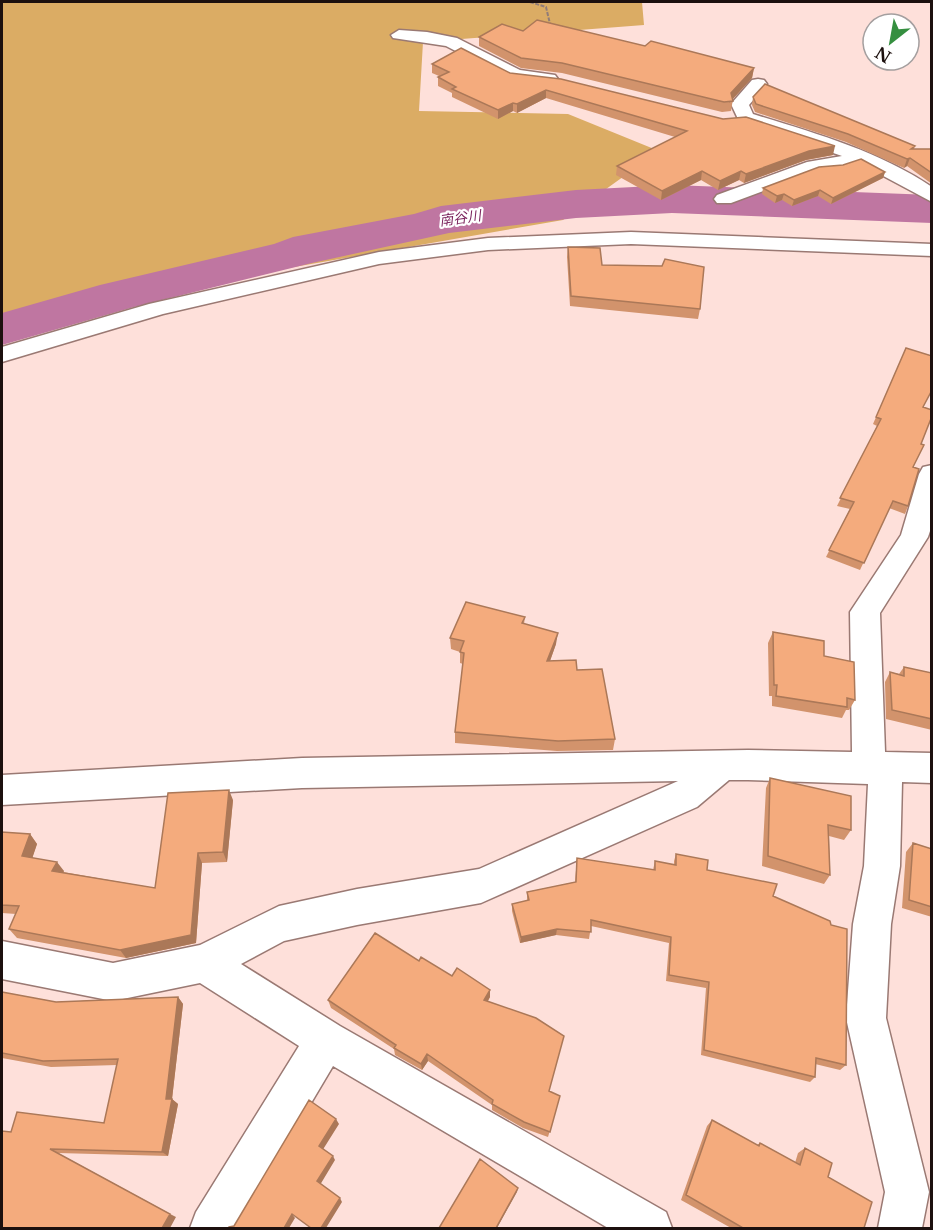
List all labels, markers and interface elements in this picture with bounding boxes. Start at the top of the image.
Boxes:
north arrow [861,12,921,72]
text: N [872,42,895,67]
water label: 南谷川 [438,206,484,230]

